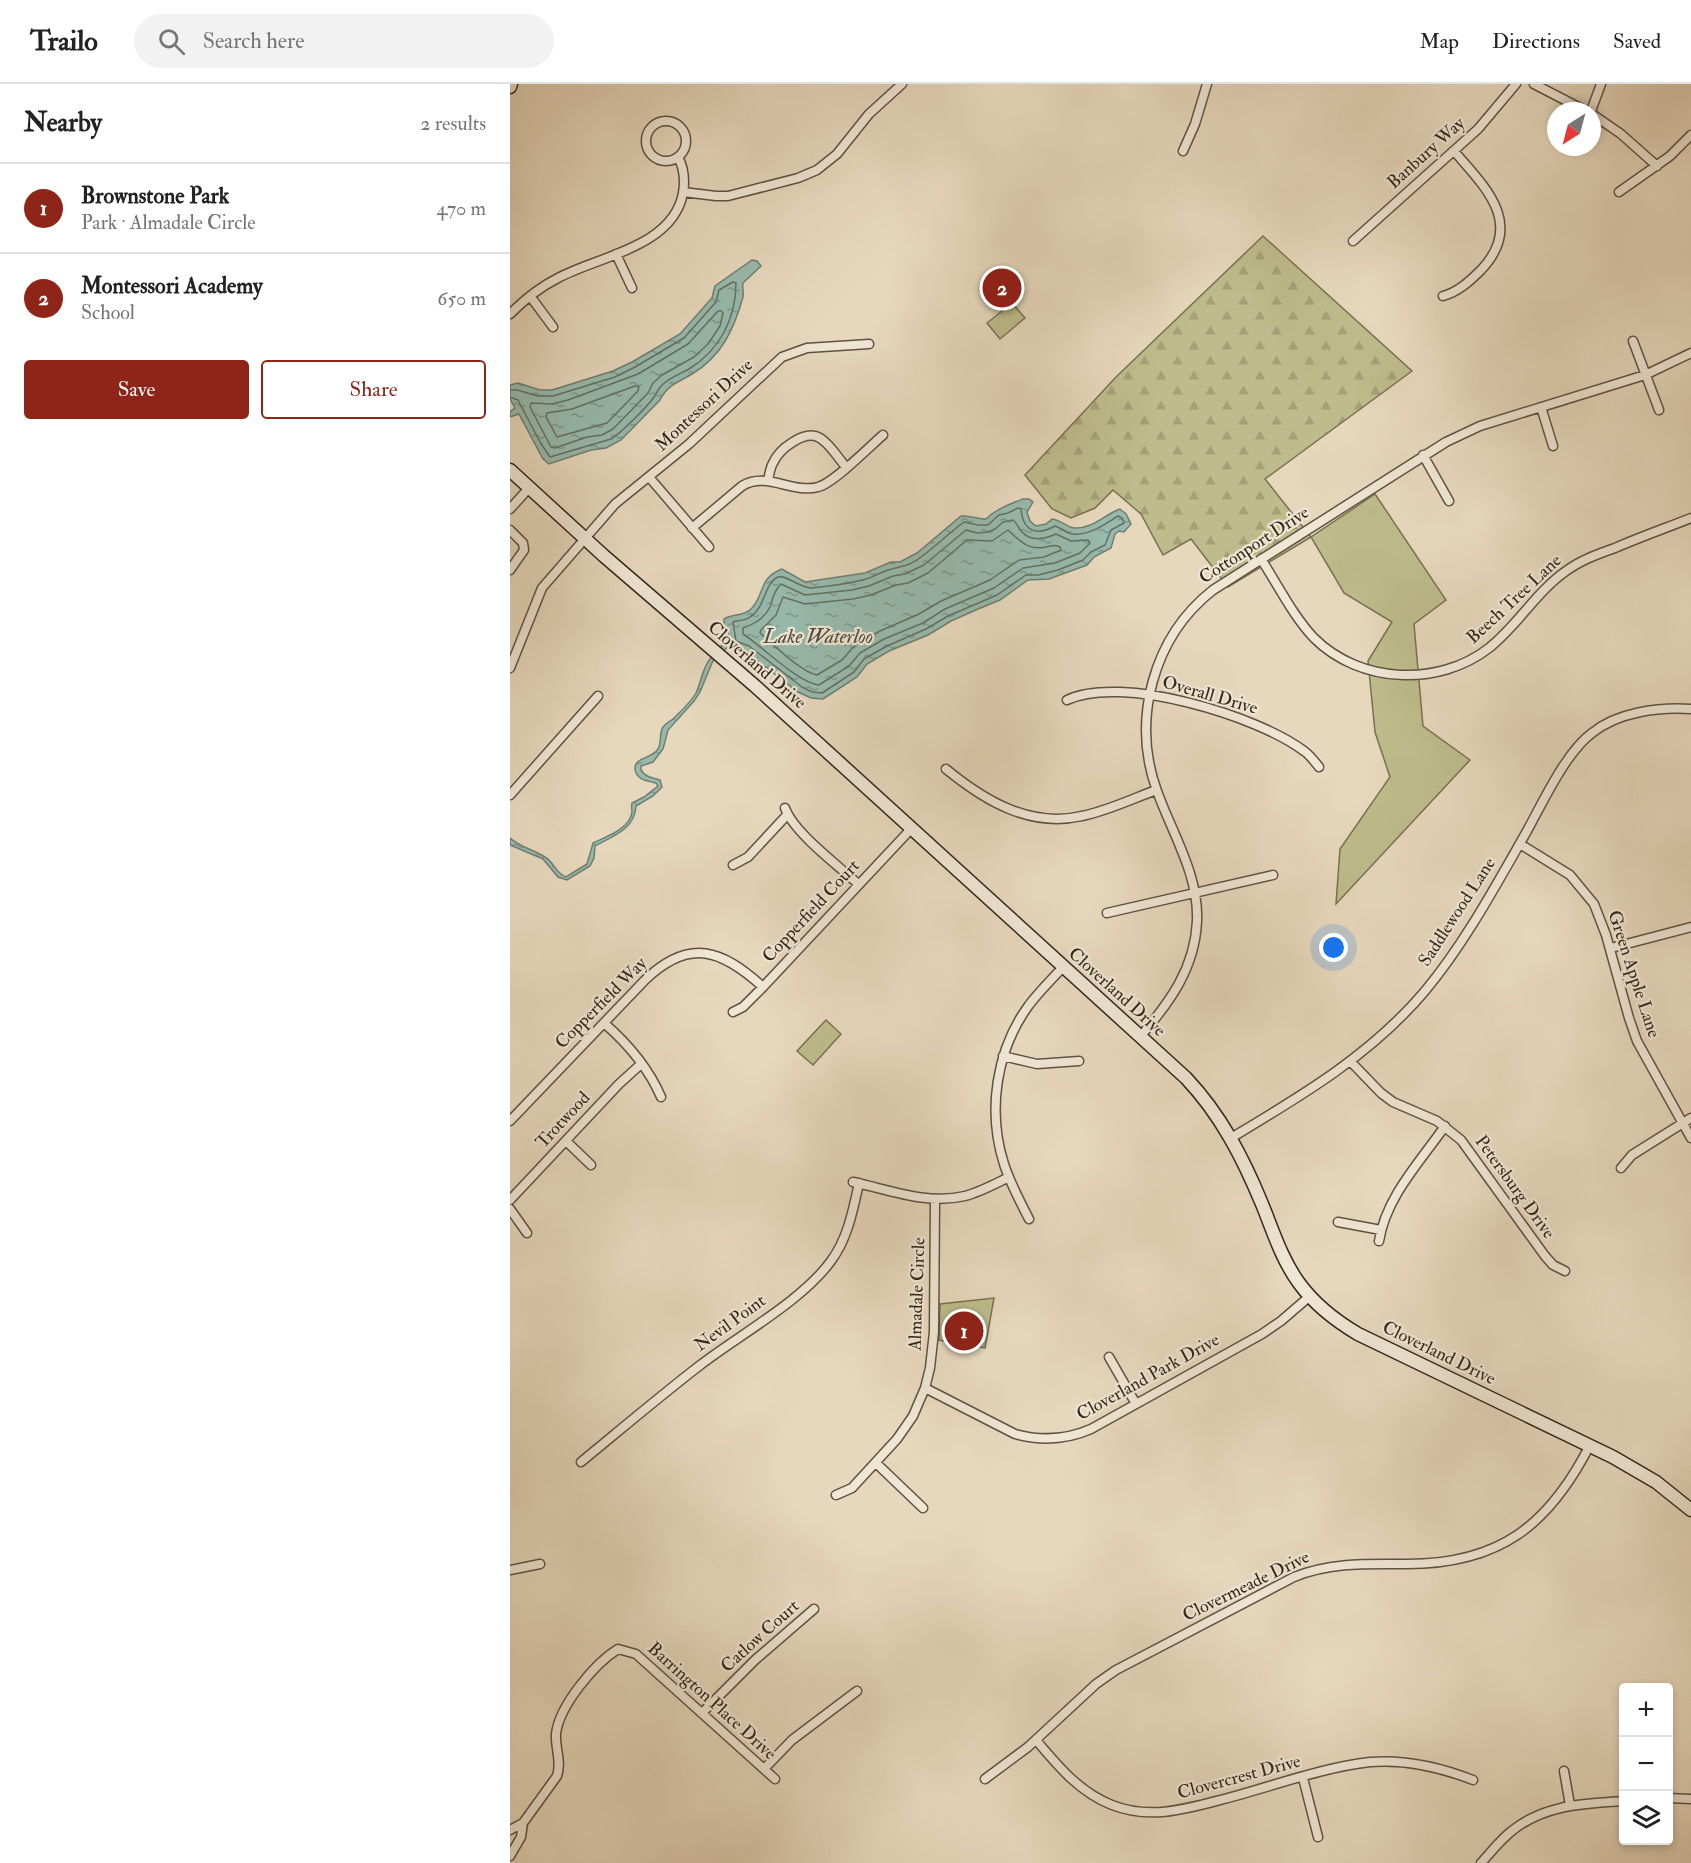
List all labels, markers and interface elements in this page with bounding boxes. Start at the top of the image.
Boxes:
search box [134,14,554,68]
text: Trailo [30,24,98,59]
icon: search [155,25,188,58]
text: Search here [203,27,304,55]
text: Map [1419,28,1459,55]
text: Directions [1492,28,1580,55]
text: Saved [1613,28,1661,55]
north arrow [1547,102,1601,156]
text: Nearby [24,107,102,139]
text: 2 results [420,111,486,136]
street label: Banbury Way [1382,111,1470,194]
text: Brownstone Park [81,182,229,210]
text: 1 [40,196,47,221]
text: 470 m [437,196,486,221]
text: Park · Almadale Circle [81,210,256,235]
pin: 2 [982,266,1022,310]
text: Montessori Academy [81,272,263,300]
text: 2 [38,286,49,311]
text: 650 m [437,286,486,311]
text: School [81,300,135,325]
street label: Montessori Drive [650,353,758,456]
button: Save [24,360,249,419]
button: Share [261,360,486,419]
street label: Cottonport Drive [1195,501,1314,589]
street label: Beech Tree Lane [1462,549,1567,649]
street label: Cloverland Drive [703,616,811,714]
water label: Lake Waterloo [762,624,873,649]
street label: Overall Drive [1160,670,1261,720]
street label: Saddlewood Lane [1413,853,1501,971]
street label: Copperfield Court [757,855,865,967]
street label: Green Apple Lane [1603,907,1666,1041]
your location [1319,933,1348,962]
street label: Cloverland Drive [1064,942,1171,1042]
street label: Copperfield Way [550,951,653,1054]
street label: Trotwood [531,1087,595,1153]
street label: Petersburg Drive [1470,1131,1561,1244]
street label: Almadale Circle [903,1236,930,1352]
street label: Nevil Point [690,1289,770,1357]
pin: 1 [944,1308,984,1354]
street label: Cloverland Drive [1379,1316,1500,1391]
street label: Cloverland Park Drive [1073,1328,1224,1426]
street label: Clovermeade Drive [1179,1545,1314,1627]
street label: Catlow Court [716,1595,804,1677]
street label: Barrington Place Drive [643,1637,781,1765]
map controls [1619,1683,1673,1845]
button: + [1619,1683,1673,1737]
button: − [1619,1737,1673,1791]
street label: Clovercrest Drive [1175,1749,1303,1804]
button: layers [1619,1791,1673,1845]

